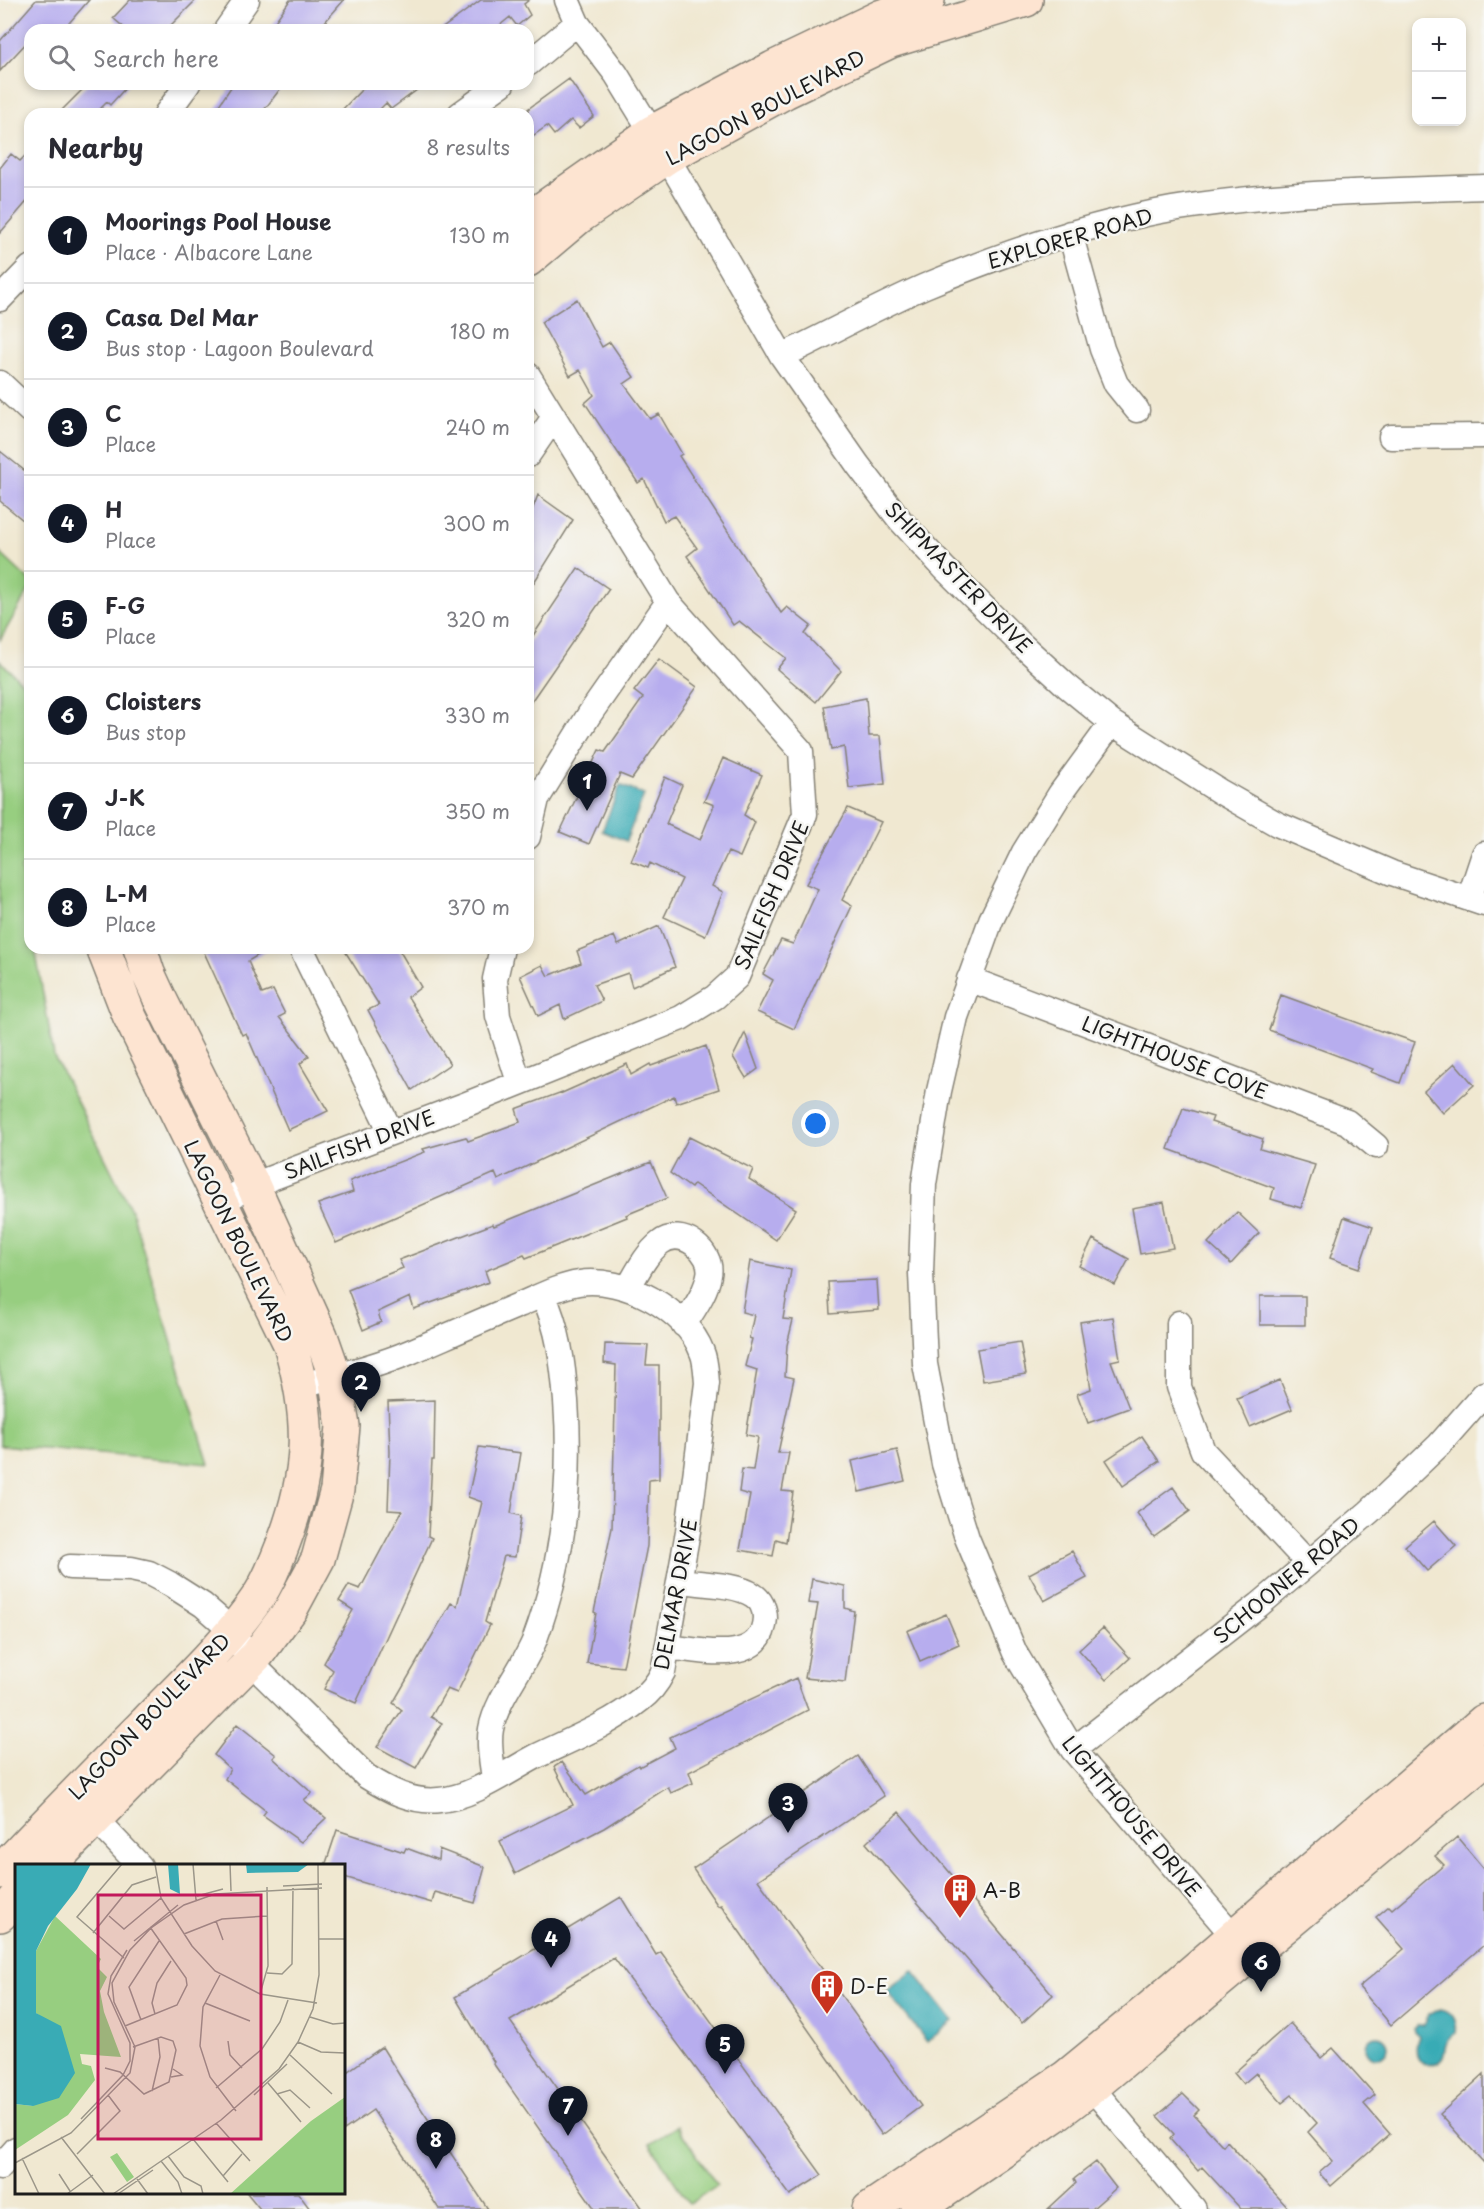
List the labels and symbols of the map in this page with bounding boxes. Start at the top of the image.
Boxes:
street label: LAGOON BOULEVARD [660,42,870,172]
street label: EXPLORER ROAD [984,200,1156,276]
street label: SHIPMASTER DRIVE [879,494,1039,660]
pin: 1 [568,762,606,811]
street label: SAILFISH DRIVE [726,816,816,974]
street label: LIGHTHOUSE COVE [1078,1008,1272,1106]
street label: SAILFISH DRIVE [279,1101,439,1187]
your location [801,1109,830,1138]
street label: LAGOON BOULEVARD [177,1135,301,1347]
pin: 2 [342,1362,380,1412]
street label: SCHOONER ROAD [1206,1510,1366,1650]
street label: DELMAR DRIVE [646,1516,704,1672]
street label: LAGOON BOULEVARD [61,1626,237,1806]
street label: LIGHTHOUSE DRIVE [1055,1729,1209,1903]
pin: 3 [768,1784,808,1833]
inset map [15,1864,345,2194]
building icon: A-B [942,1872,978,1919]
place label: A-B [983,1875,1021,1905]
pin: 4 [532,1918,570,1968]
pin: 6 [1242,1942,1280,1992]
building icon: D-E [809,1968,845,2015]
place label: D-E [850,1971,888,2001]
pin: 5 [706,2024,744,2074]
pin: 7 [548,2086,588,2136]
pin: 8 [416,2120,456,2169]

